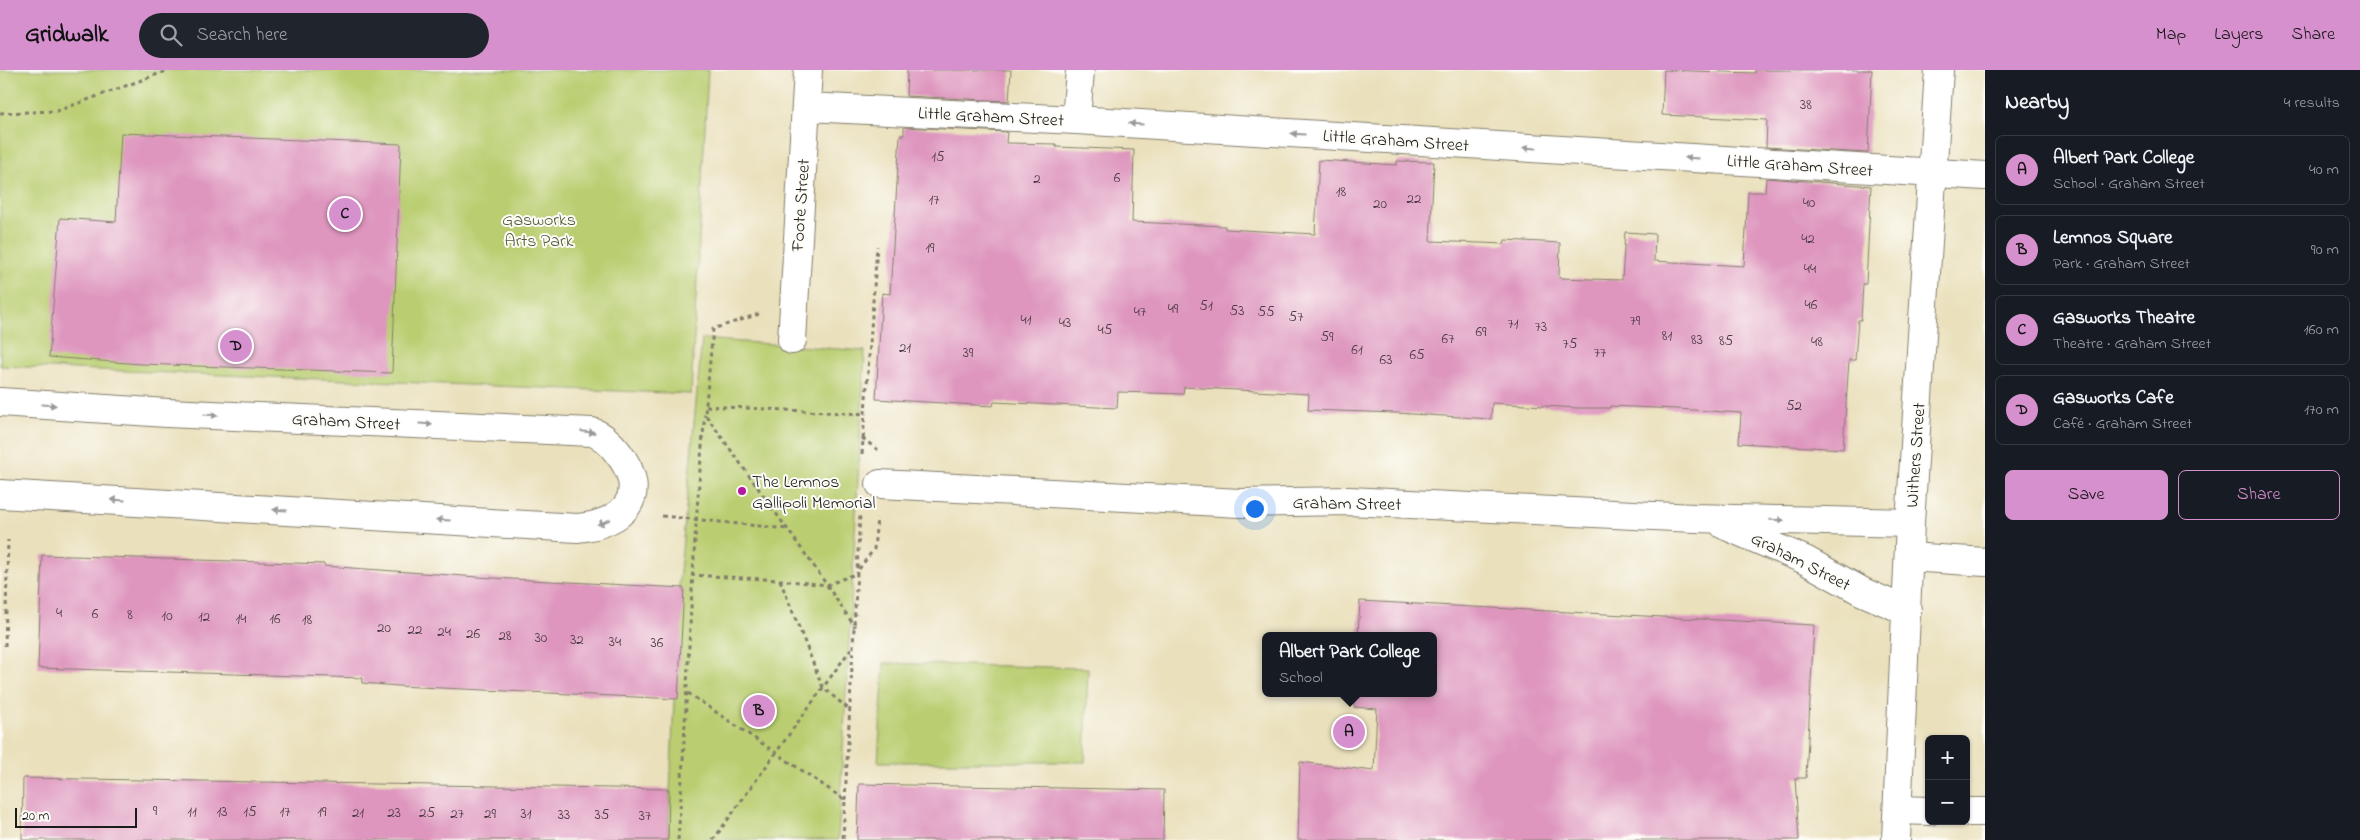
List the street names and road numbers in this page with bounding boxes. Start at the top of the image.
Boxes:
street label: Little Graham Street [917,101,1065,135]
street label: Little Graham Street [1322,124,1470,160]
street label: Little Graham Street [1726,149,1874,185]
street label: Foote Street [786,158,818,253]
street label: Withers Street [1900,402,1934,509]
street label: Graham Street [291,407,401,439]
street label: Graham Street [1292,491,1402,519]
street label: Graham Street [1746,527,1854,599]

